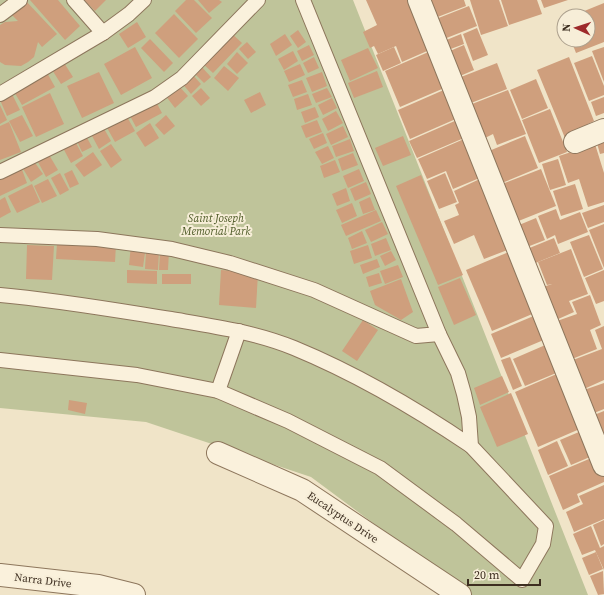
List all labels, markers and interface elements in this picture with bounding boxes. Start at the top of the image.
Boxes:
north arrow [556,8,596,48]
text: N [559,23,574,32]
park label: Saint Joseph Memorial Park [181,211,251,239]
street label: Eucalyptus Drive [304,488,382,547]
scale bar [468,561,540,587]
text: 20 m [474,567,500,583]
street label: Narra Drive [14,570,73,591]

